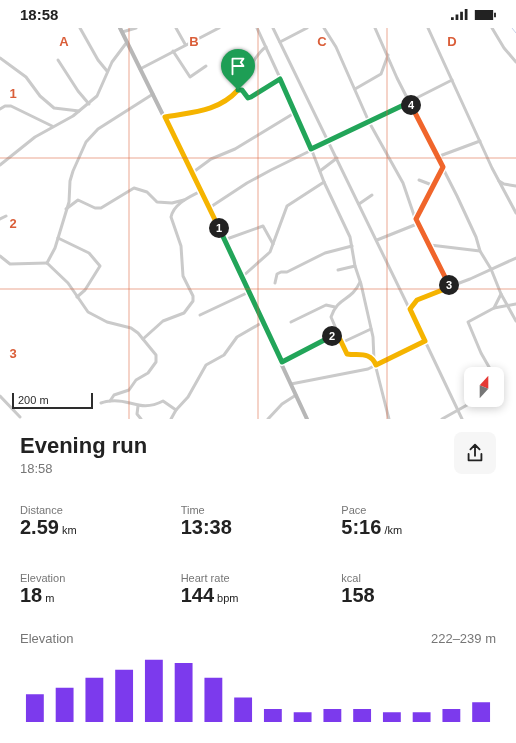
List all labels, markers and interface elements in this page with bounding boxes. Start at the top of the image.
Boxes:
text: 18:58 [20,6,58,23]
text: A [59,34,69,49]
text: B [189,34,199,49]
text: C [317,34,327,49]
text: D [447,34,457,49]
pin [221,49,255,90]
icon: arrive [227,55,249,77]
text: 1 [9,86,17,101]
pin: 4 [401,95,421,115]
text: 4 [408,99,414,111]
text: 2 [9,216,17,231]
pin: 1 [209,218,229,238]
text: 1 [216,222,222,234]
pin: 3 [439,275,459,295]
text: 3 [446,279,452,291]
pin: 2 [322,326,342,346]
text: 2 [329,330,335,342]
text: 3 [9,346,17,361]
north arrow [464,367,504,407]
map controls [464,367,504,407]
scale bar [12,391,93,410]
text: 200 m [18,394,49,406]
button: share [454,432,496,474]
text: Evening run [20,433,147,458]
text: 18:58 [20,461,53,476]
text: Distance [20,504,63,516]
text: Time [181,504,205,516]
text: Pace [341,504,366,516]
text: 2.59 [20,516,59,538]
text: 13:38 [181,516,232,538]
text: 5:16 [341,516,381,538]
text: km [59,524,77,536]
text: /km [381,524,402,536]
text: Elevation [20,572,65,584]
text: Heart rate [181,572,230,584]
text: kcal [341,572,361,584]
text: 18 [20,584,42,606]
text: 144 [181,584,214,606]
text: 158 [341,584,375,606]
text: m [42,592,54,604]
text: bpm [214,592,239,604]
text: Elevation [20,631,73,646]
text: 222–239 m [431,631,496,646]

